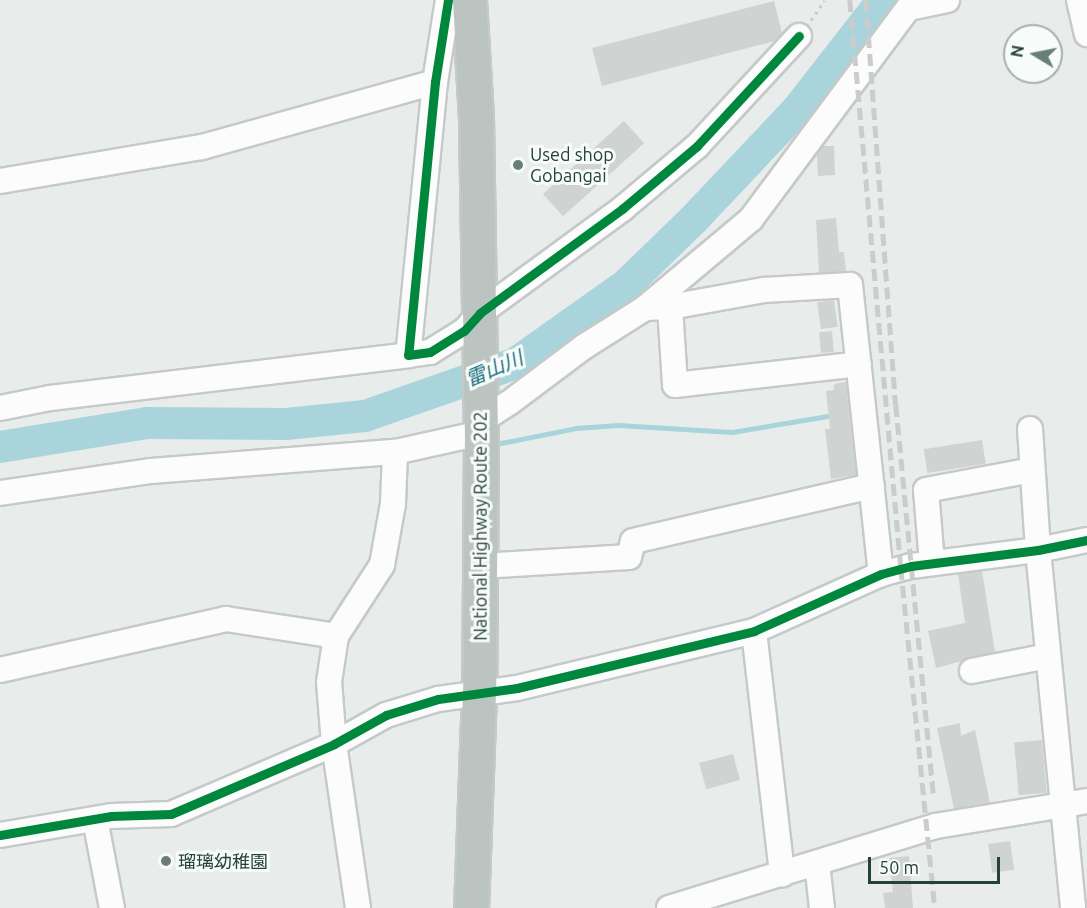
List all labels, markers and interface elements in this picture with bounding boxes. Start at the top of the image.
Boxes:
north arrow [1003,24,1063,84]
text: N [1007,44,1027,59]
place label: Used shop Gobangai [530,144,614,186]
marker: Used shop Gobangai [511,158,525,172]
water label: 雷山川 [462,345,526,391]
street label: National Highway Route 202 [469,411,491,641]
scale bar [871,845,1003,883]
place label: 瑠璃幼稚園 [178,850,268,872]
marker: 瑠璃幼稚園 [159,854,173,868]
text: 50 m [879,857,919,877]

